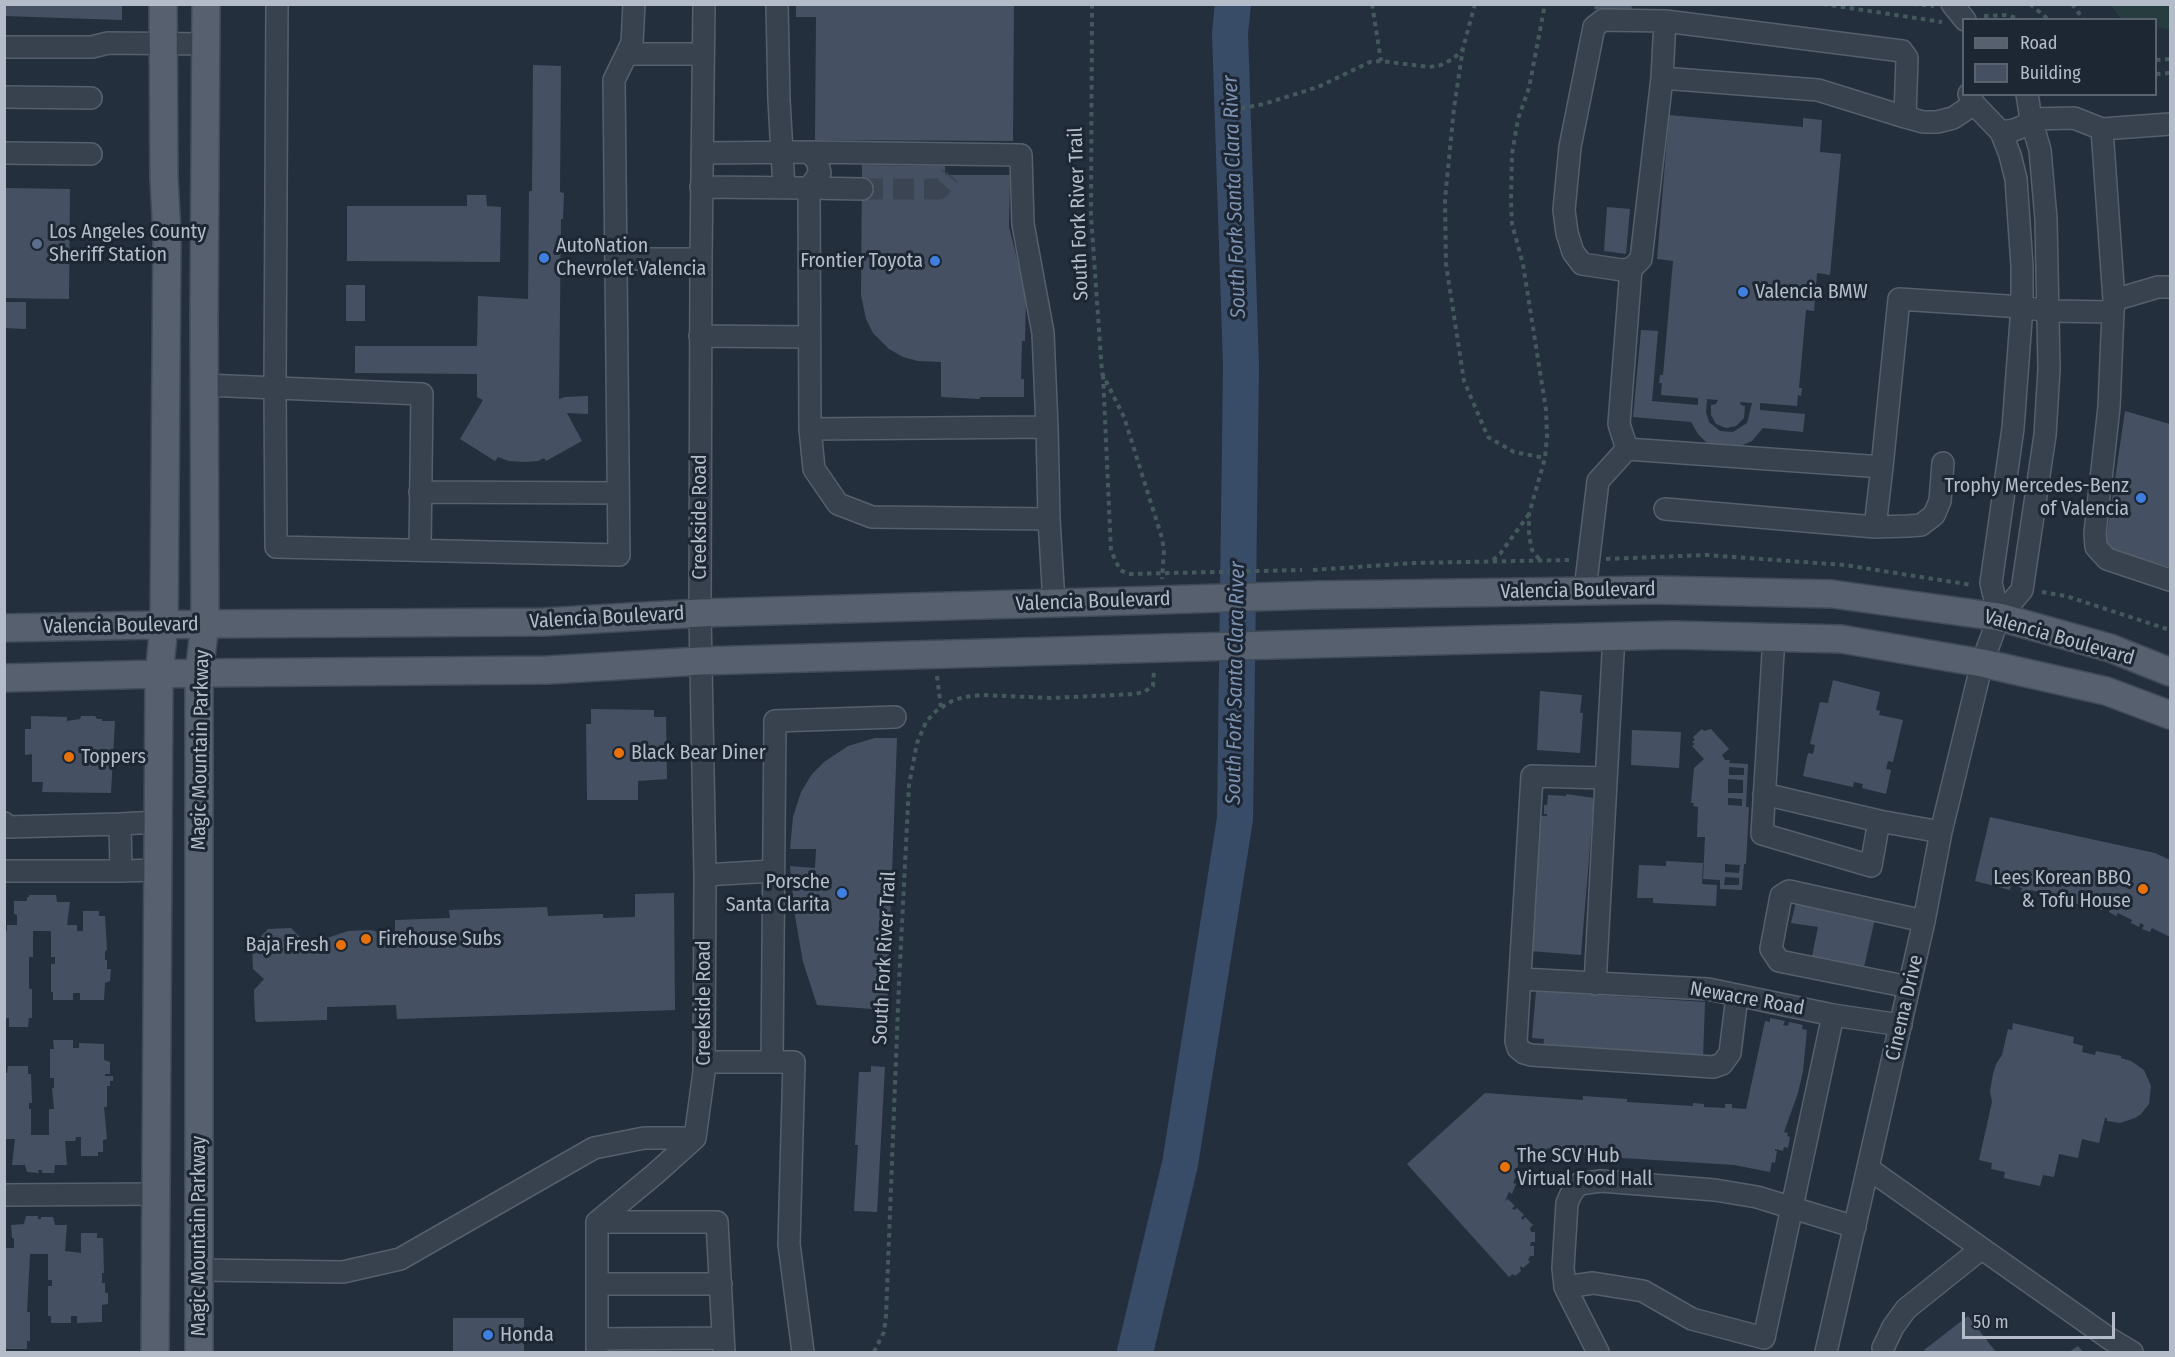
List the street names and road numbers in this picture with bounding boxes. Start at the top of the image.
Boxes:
street label: South Fork River Trail [1064,127,1094,301]
street label: Creekside Road [688,454,712,580]
street label: Valencia Boulevard [1500,578,1656,604]
street label: Valencia Boulevard [1015,587,1171,617]
street label: Valencia Boulevard [529,602,685,634]
street label: Valencia Boulevard [1981,605,2137,671]
street label: Valencia Boulevard [43,613,199,639]
street label: Magic Mountain Parkway [187,650,215,850]
street label: South Fork River Trail [868,871,902,1045]
street label: Creekside Road [692,940,716,1066]
street label: Cinema Drive [1881,953,1929,1063]
street label: Newacre Road [1688,977,1806,1021]
street label: Magic Mountain Parkway [187,1136,211,1336]

